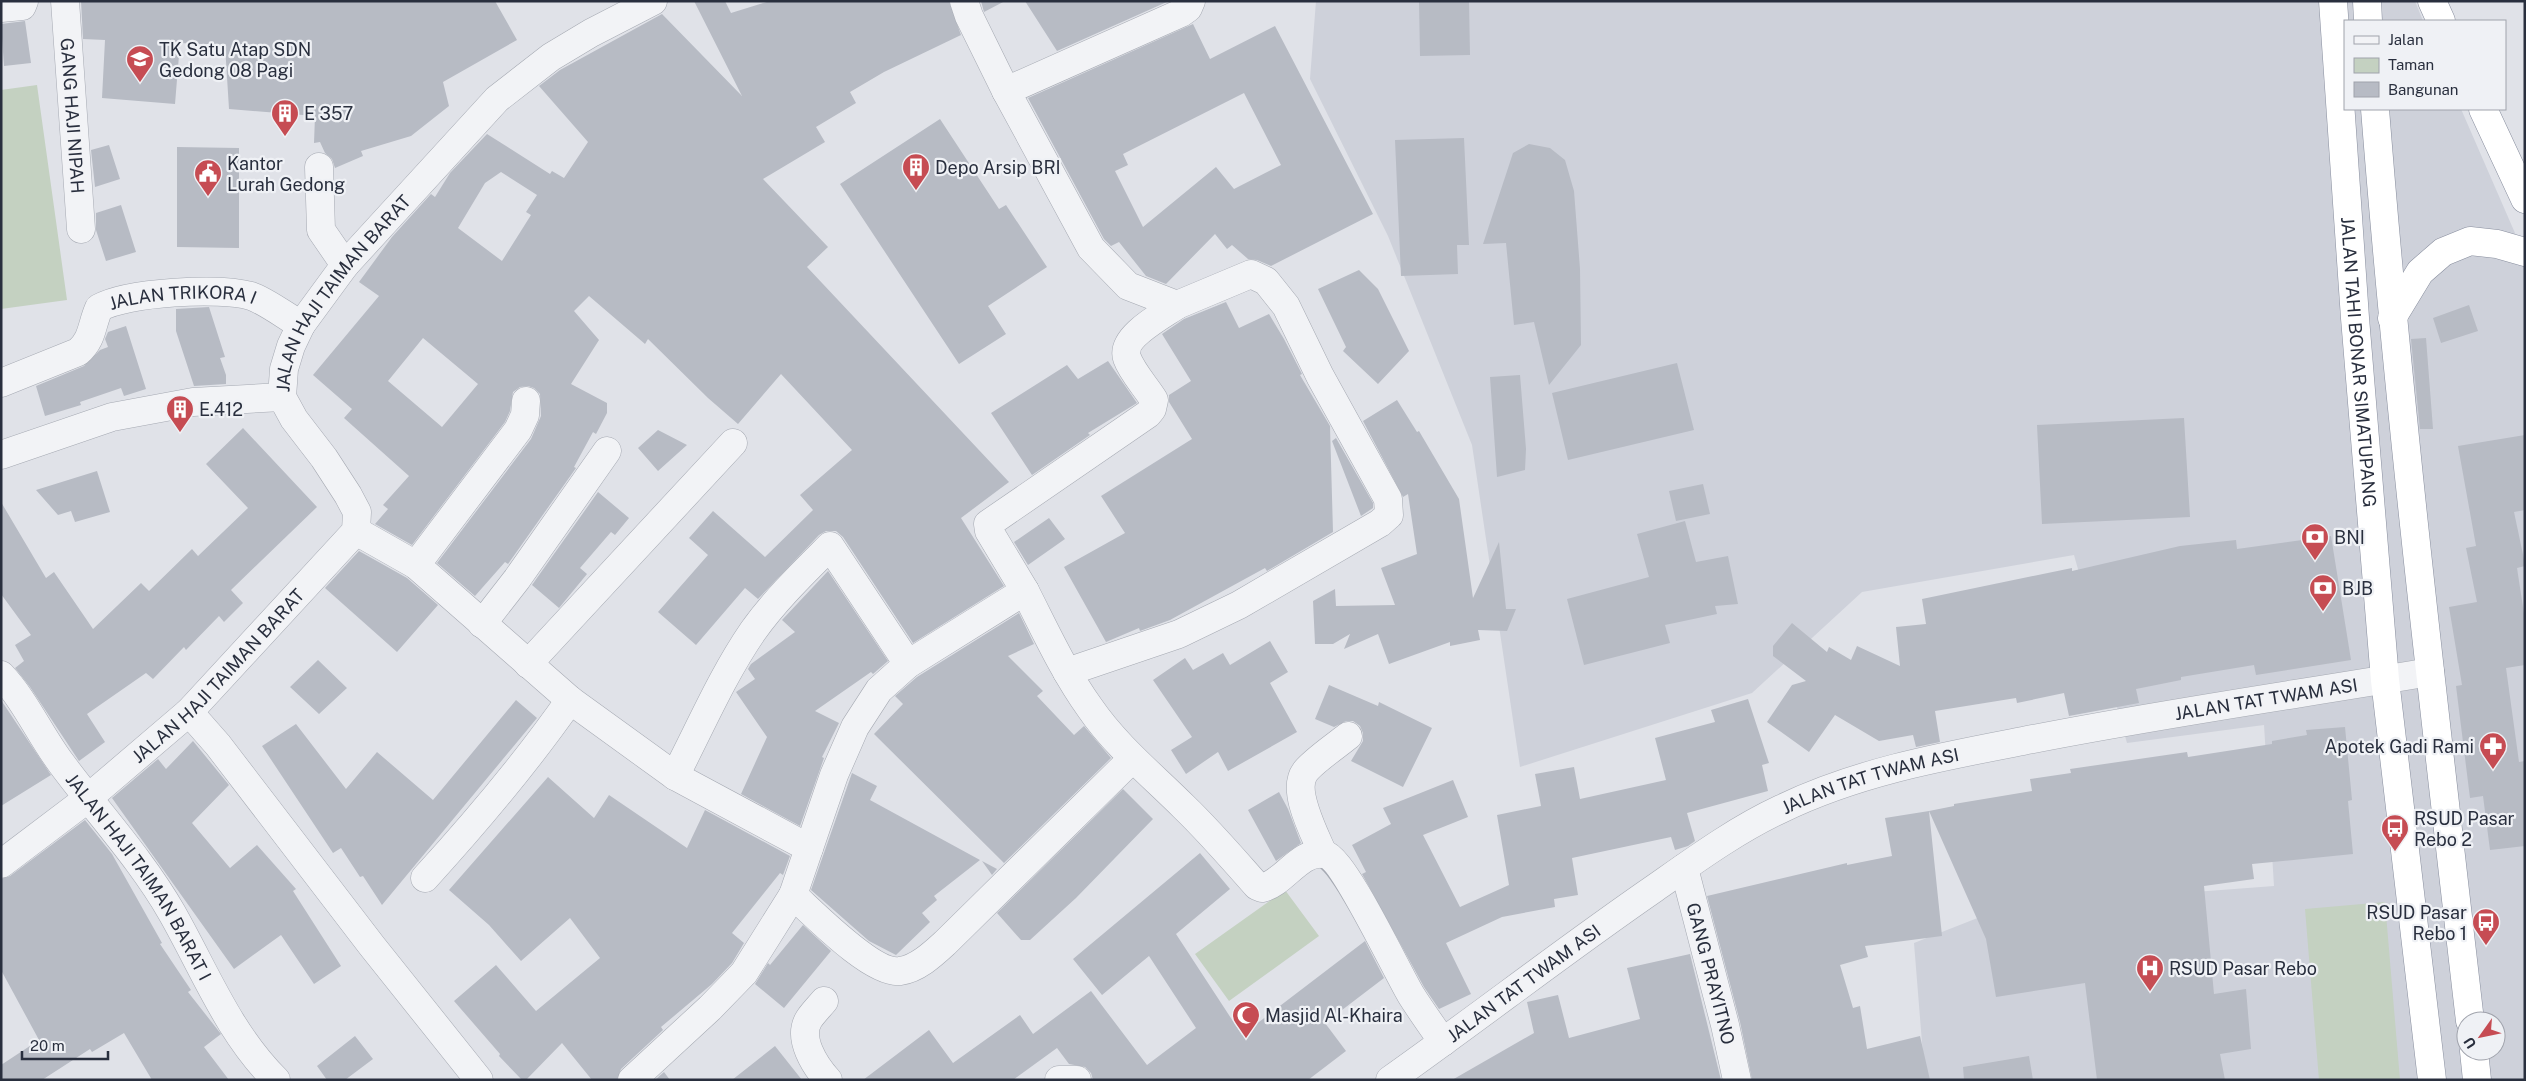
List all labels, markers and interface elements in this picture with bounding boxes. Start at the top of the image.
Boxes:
legend [2344,20,2506,110]
text: Jalan [2388,31,2424,48]
street label: GANG HAJI NIPAH [57,37,89,194]
place label: TK Satu Atap SDN Gedong 08 Pagi [159,39,311,81]
school or university icon: TK Satu Atap SDN Gedong 08 Pagi [125,44,155,83]
text: Taman [2388,56,2434,73]
text: Bangunan [2388,81,2459,98]
building icon: E 357 [270,98,300,137]
place label: E 357 [304,103,353,124]
building icon: Depo Arsip BRI [901,152,931,191]
place label: Kantor Lurah Gedong [227,153,345,195]
place label: Depo Arsip BRI [935,157,1061,178]
public building icon: Kantor Lurah Gedong [193,158,223,197]
street label: JALAN HAJI TAIMAN BARAT [272,190,415,393]
street label: JALAN TAHI BONAR SIMATUPANG [2337,216,2381,508]
street label: JALAN TRIKORA I [106,281,260,313]
building icon: E.412 [165,394,195,433]
place label: E.412 [199,399,243,420]
bank icon: BNI [2300,522,2330,561]
place label: BNI [2334,527,2365,548]
bank icon: BJB [2308,573,2338,612]
place label: BJB [2342,578,2373,599]
street label: JALAN HAJI TAIMAN BARAT [127,584,308,767]
street label: JALAN TAT TWAM ASI [2173,674,2359,724]
pharmacy icon: Apotek Gadi Rami [2478,731,2508,770]
place label: Apotek Gadi Rami [2324,736,2474,757]
street label: JALAN TAT TWAM ASI [1778,743,1961,818]
street label: JALAN HAJI TAIMAN BARAT I [62,769,216,984]
place label: RSUD Pasar Rebo 2 [2414,808,2515,850]
bus stop icon: RSUD Pasar Rebo 2 [2380,813,2410,852]
street label: GANG PRAYITNO [1683,900,1739,1046]
place label: RSUD Pasar Rebo 1 [2366,902,2467,944]
bus stop icon: RSUD Pasar Rebo 1 [2471,907,2501,946]
street label: JALAN TAT TWAM ASI [1443,920,1604,1046]
hospital icon: RSUD Pasar Rebo [2135,953,2165,992]
place label: RSUD Pasar Rebo [2169,958,2317,979]
mosque icon: Masjid Al-Khaira [1231,1000,1261,1039]
place label: Masjid Al-Khaira [1265,1005,1403,1026]
north arrow [2456,1011,2506,1061]
scale bar [22,1028,109,1060]
text: U [2461,1034,2480,1052]
text: 20 m [30,1037,65,1054]

